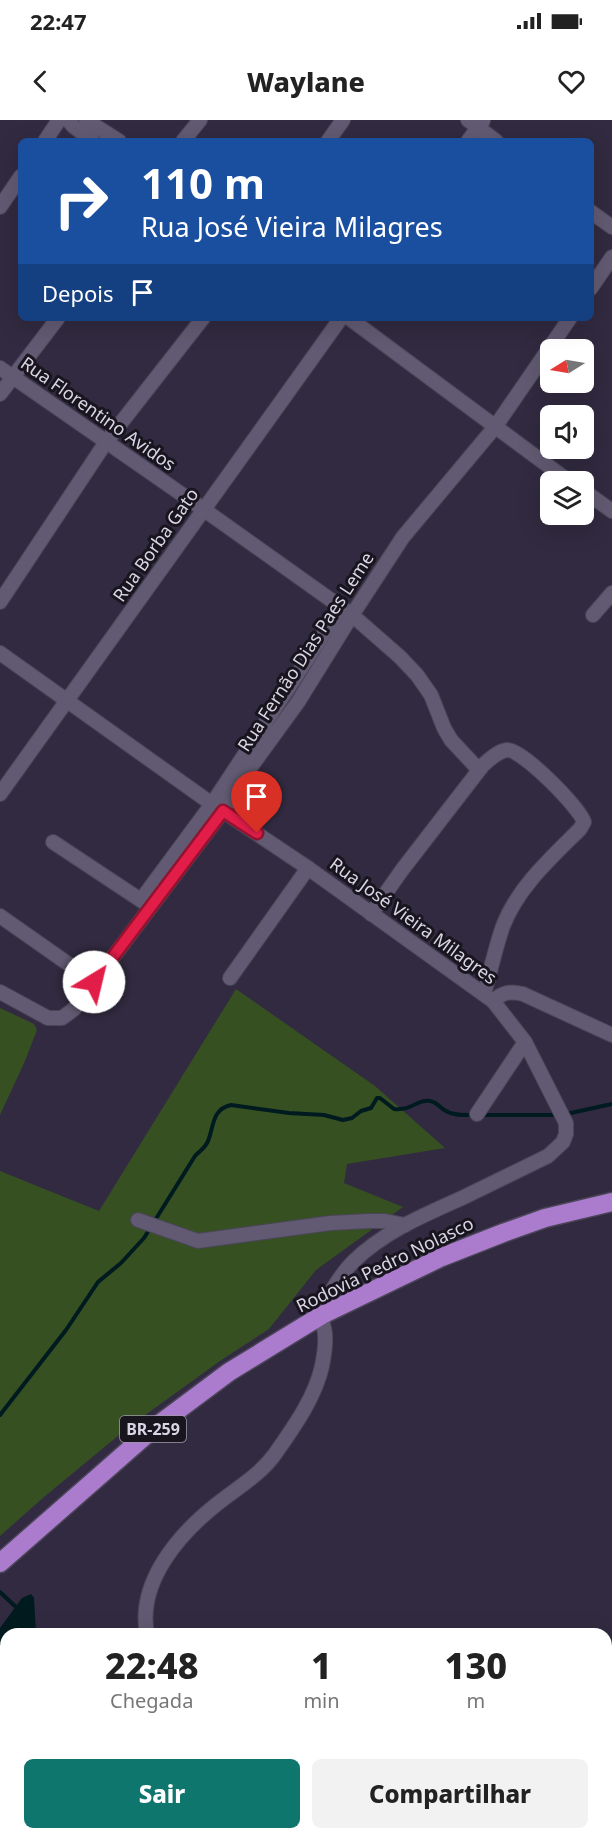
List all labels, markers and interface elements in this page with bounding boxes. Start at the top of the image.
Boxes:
text: 22:47 [30,6,87,36]
text: Waylane [247,63,365,100]
icon: back [24,65,57,98]
icon: heart [555,65,588,98]
text: 110 m [141,154,265,211]
icon: right [42,162,120,240]
text: Rua José Vieira Milagres [141,208,443,245]
icon: arrive [126,276,159,309]
text: Depois [42,278,114,308]
north arrow [540,339,594,393]
map controls [540,339,594,525]
street label: Rua Florentino Avidos [16,351,181,476]
button: sound [540,405,594,459]
button: layers [540,471,594,525]
street label: Rua Borba Gato [107,483,203,606]
street label: Rua Fernão Dias Paes Leme [232,547,379,756]
pin [231,771,282,833]
icon: arrive [240,780,273,813]
street label: Rua José Vieira Milagres [325,851,502,989]
position arrow [62,950,126,1014]
street label: Rodovia Pedro Nolasco [292,1211,477,1318]
road number: BR-259 [120,1416,186,1442]
text: 22:48 [105,1641,198,1690]
text: 1 [311,1641,332,1690]
text: 130 [445,1641,507,1690]
text: Chegada [110,1687,193,1714]
text: min [303,1687,340,1714]
text: m [466,1687,485,1714]
button: Sair [24,1759,300,1828]
button: Compartilhar [312,1759,588,1828]

